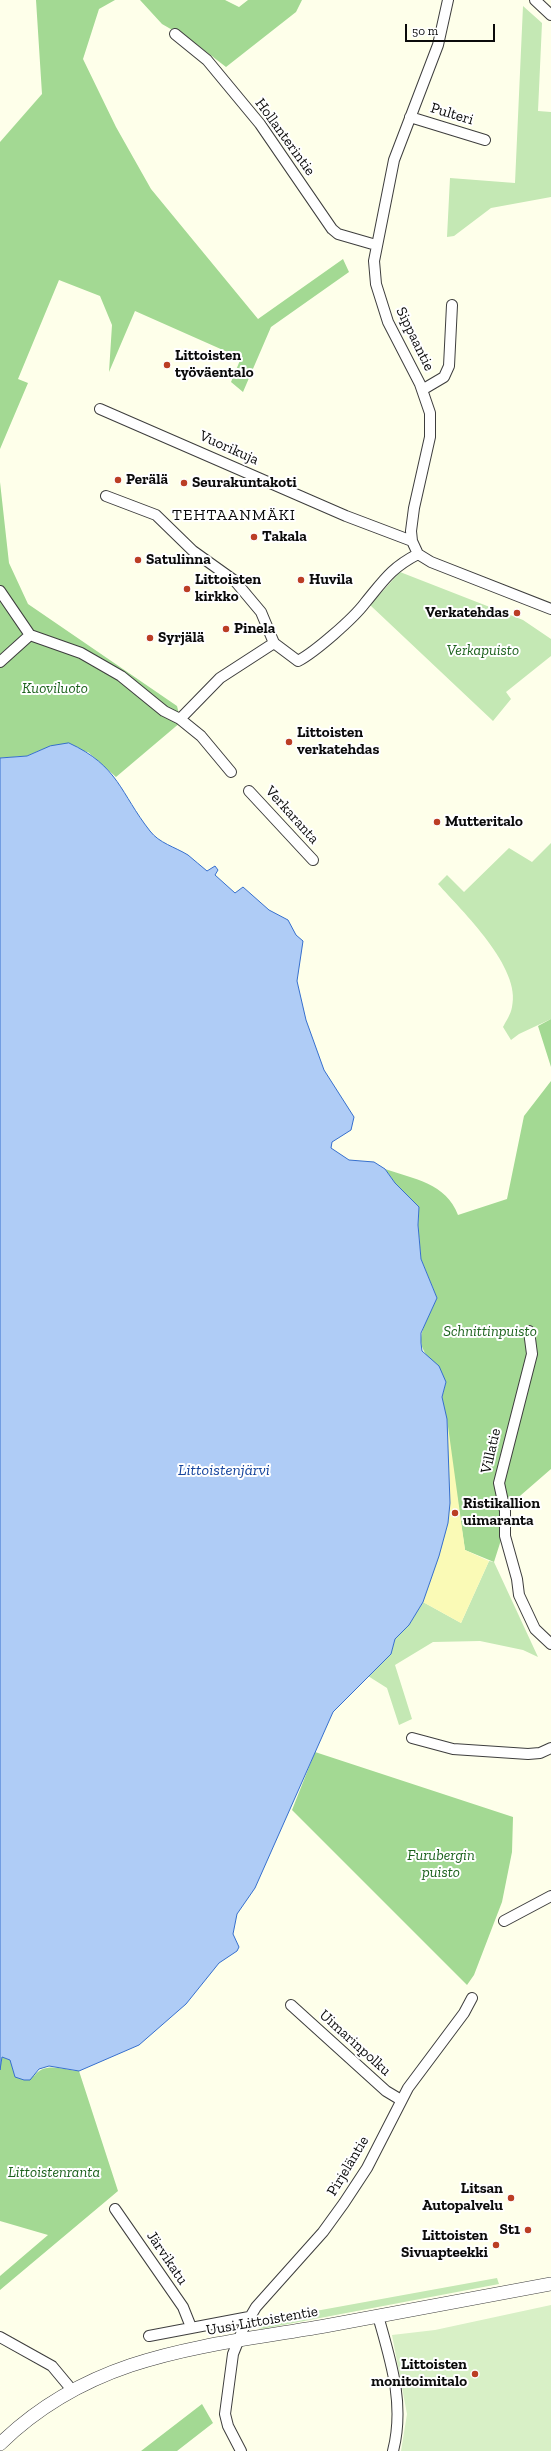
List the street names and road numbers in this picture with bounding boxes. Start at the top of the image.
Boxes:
street label: Hollanterintie [251,95,319,179]
street label: Pulteri [428,99,476,129]
street label: Sippaantie [392,304,438,374]
street label: Vuorikuja [197,427,261,469]
street label: Verkaranta [261,782,323,848]
street label: Villatie [477,1427,505,1475]
street label: Uimarinpolku [315,2006,395,2080]
street label: Pirjeläntie [323,2133,373,2199]
street label: Järvikatu [143,2228,191,2288]
street label: Uusi Littoistentie [205,2302,319,2340]

